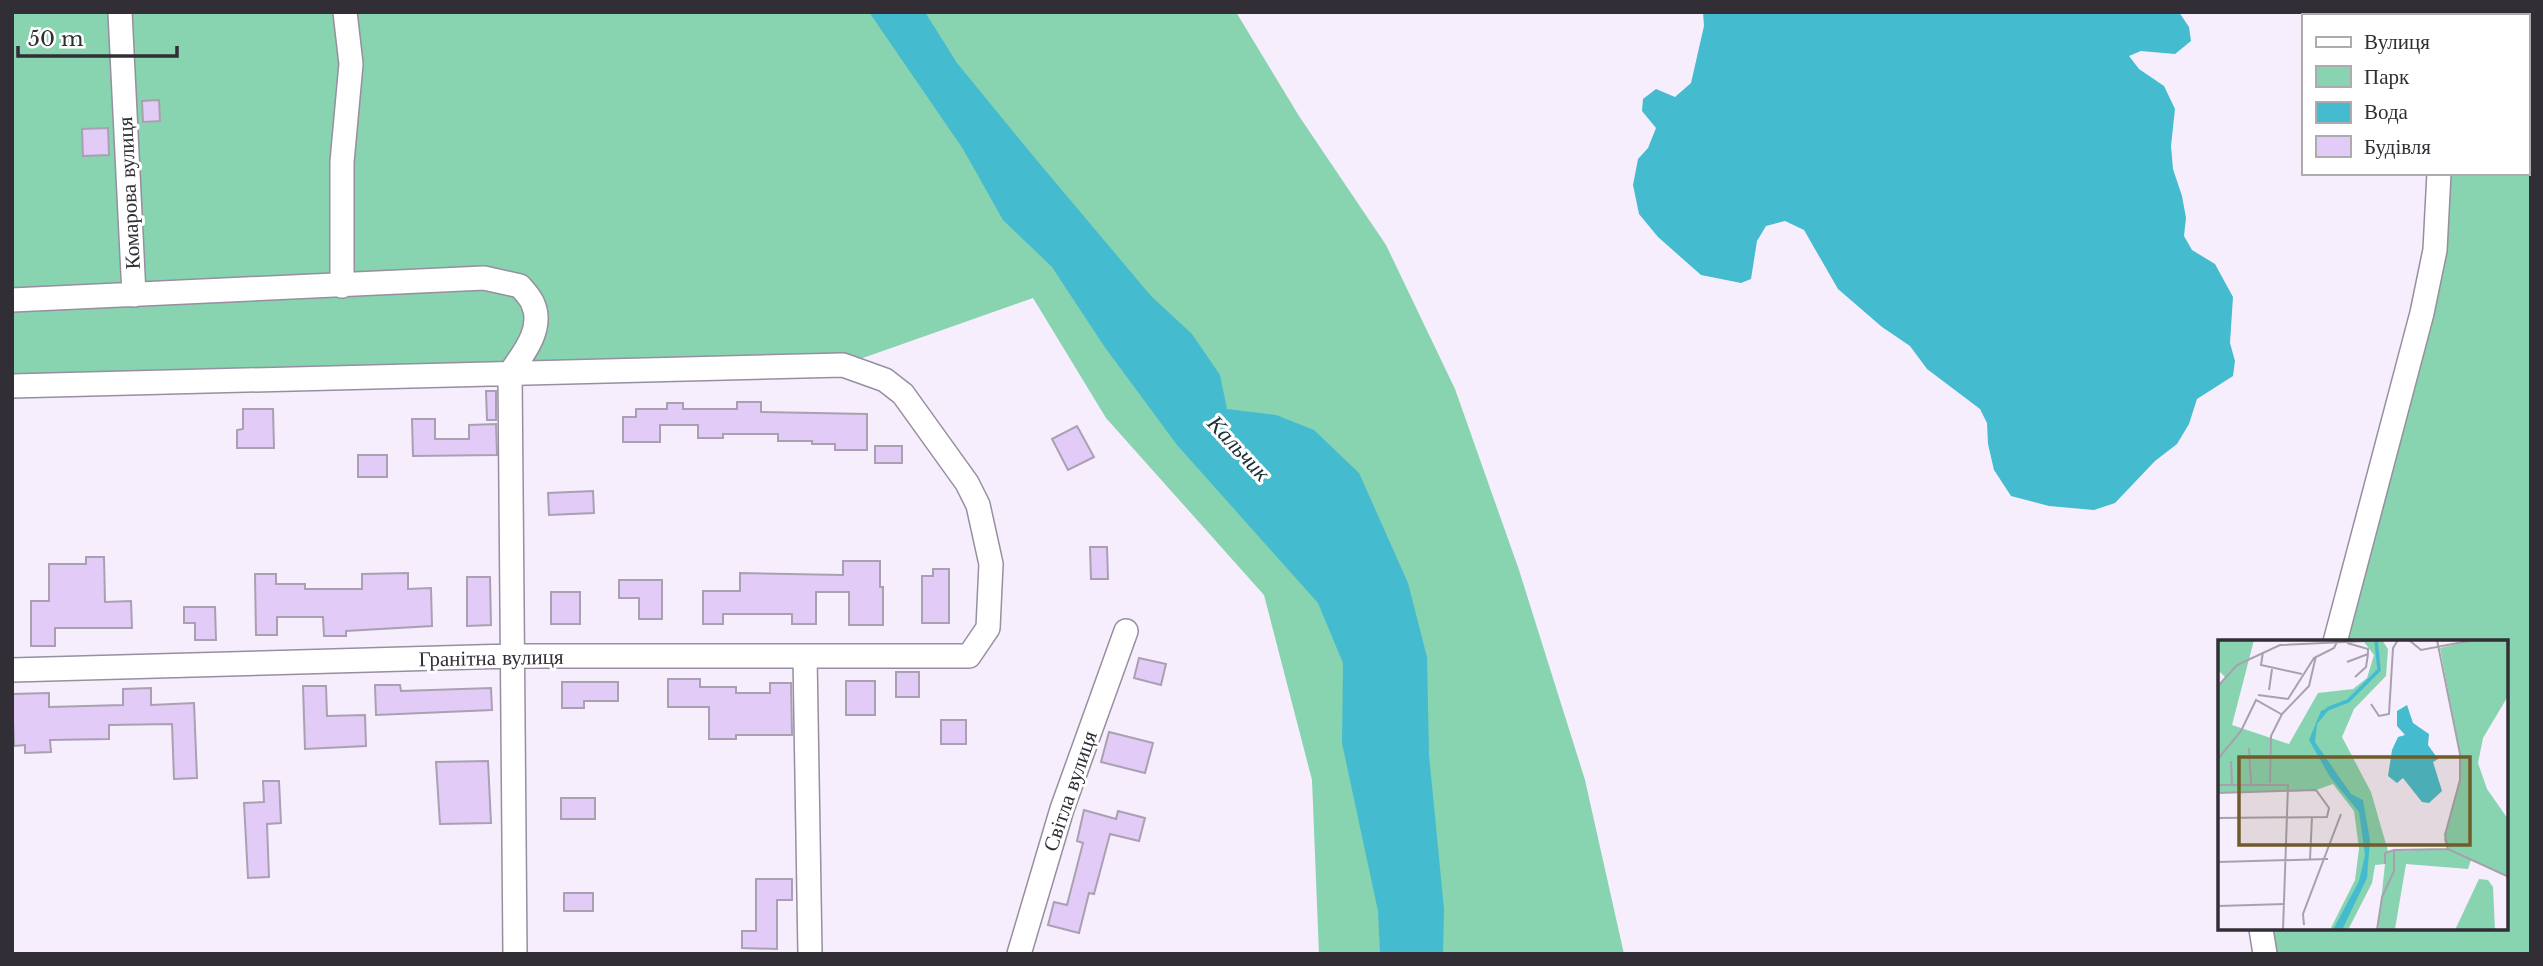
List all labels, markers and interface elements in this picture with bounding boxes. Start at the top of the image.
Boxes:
scale bar [18,14,177,58]
legend [2302,14,2529,175]
text: 50 m [28,26,84,52]
text: Вулиця [2364,29,2430,55]
text: Парк [2364,64,2410,90]
text: Вода [2364,99,2409,125]
street label: Комарова вулиця [112,116,146,270]
text: Будівля [2364,134,2431,160]
water label: Кальчик [1201,409,1277,487]
inset map [2218,640,2508,931]
street label: Гранітна вулиця [418,644,564,672]
street label: Світла вулиця [1037,727,1103,855]

